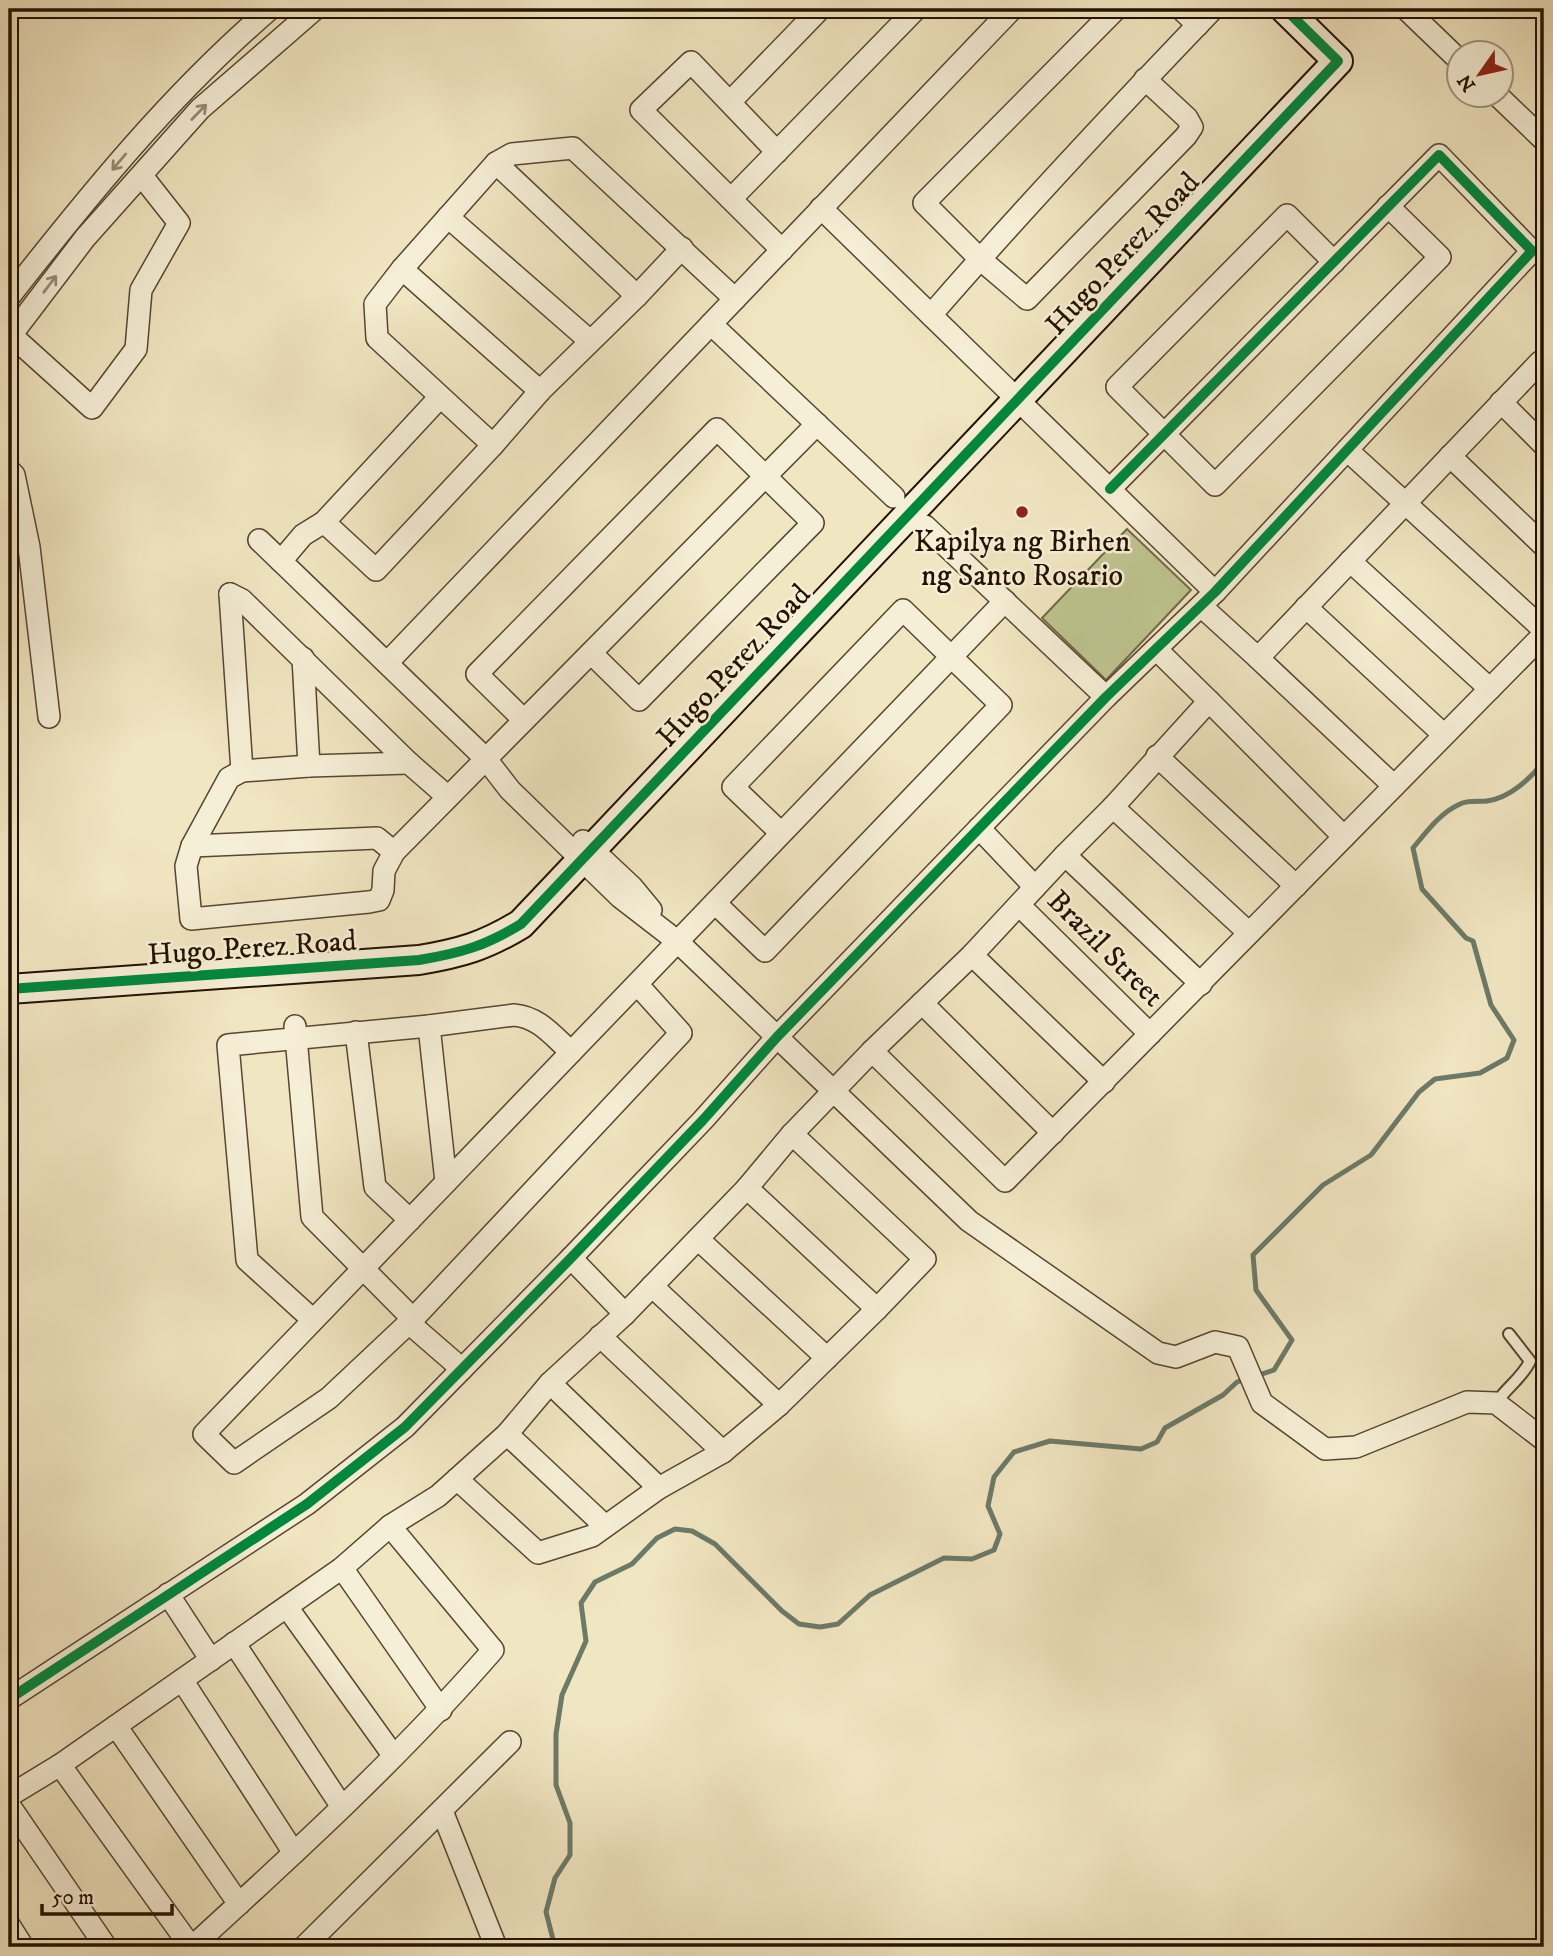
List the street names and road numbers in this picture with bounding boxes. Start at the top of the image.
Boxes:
street label: Hugo Perez Road [1038,165,1208,343]
street label: Hugo Perez Road [649,577,819,755]
street label: Brazil Street [1039,883,1171,1015]
street label: Hugo Perez Road [146,923,358,974]

